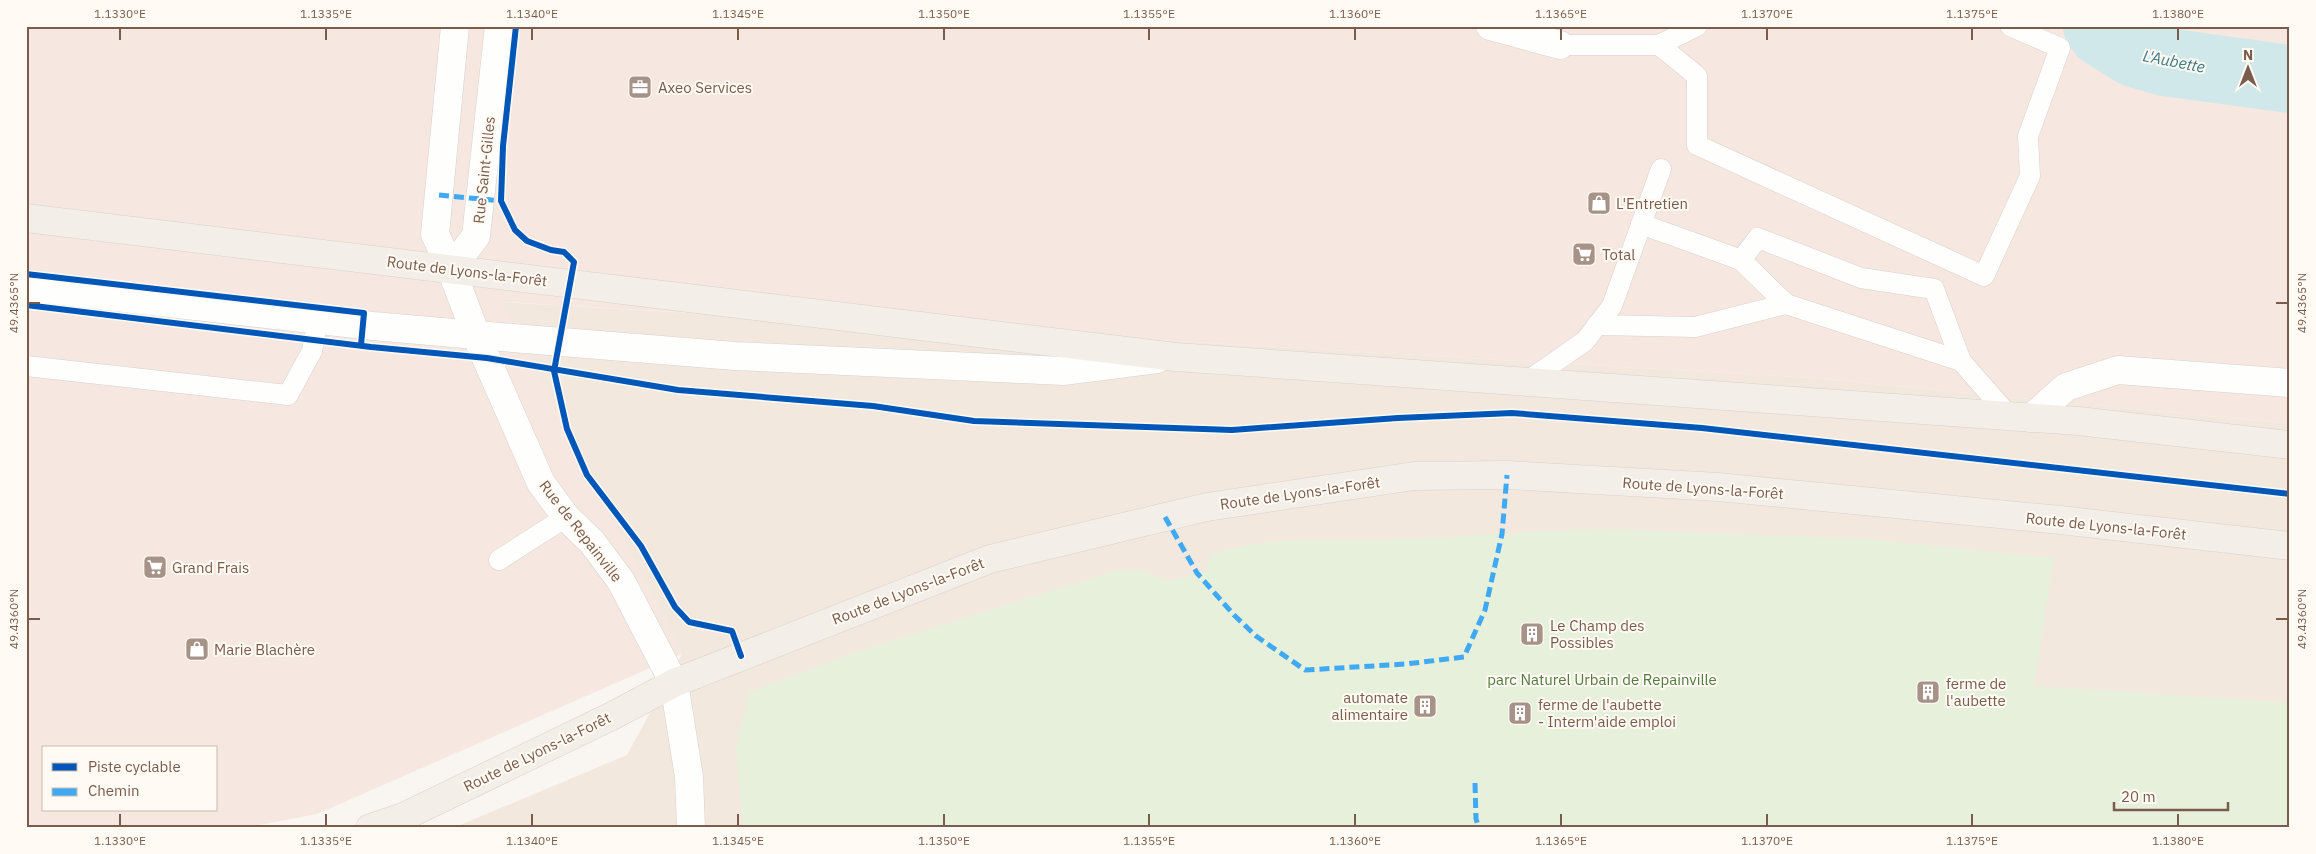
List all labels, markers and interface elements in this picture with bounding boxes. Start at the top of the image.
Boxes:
text: 1.1330°E [94,6,146,21]
text: 1.1335°E [300,6,352,21]
text: 1.1340°E [506,6,558,21]
text: 1.1345°E [712,6,764,21]
text: 1.1350°E [918,6,970,21]
text: 1.1355°E [1123,6,1175,21]
text: 1.1360°E [1329,6,1381,21]
text: 1.1365°E [1535,6,1587,21]
text: 1.1370°E [1741,6,1793,21]
text: 1.1375°E [1946,6,1998,21]
text: 1.1380°E [2152,6,2204,21]
north arrow [2224,42,2274,92]
water label: L'Aubette [2141,45,2207,77]
text: N [2243,46,2253,64]
office icon: Axeo Services [627,74,653,100]
place label: Axeo Services [658,78,752,97]
street label: Rue Saint-Gilles [469,115,499,225]
shop icon: L'Entretien [1586,190,1612,216]
place label: L'Entretien [1616,194,1688,213]
supermarket icon: Total [1571,241,1597,267]
place label: Total [1602,245,1635,264]
street label: Route de Lyons-la-Forêt [386,252,548,290]
text: 49.4365°N [6,273,21,333]
text: 49.4365°N [2294,273,2309,333]
street label: Route de Lyons-la-Forêt [1219,472,1381,514]
street label: Route de Lyons-la-Forêt [1622,473,1784,503]
street label: Rue de Repainville [535,476,627,586]
street label: Route de Lyons-la-Forêt [2025,508,2187,544]
street label: Route de Lyons-la-Forêt [829,553,987,629]
supermarket icon: Grand Frais [142,554,168,580]
place label: Grand Frais [172,558,249,577]
text: 49.4360°N [6,589,21,649]
text: 49.4360°N [2294,589,2309,649]
place label: Le Champ des Possibles [1550,616,1645,652]
building icon: Le Champ des Possibles [1519,621,1545,647]
shop icon: Marie Blachère [184,636,210,662]
place label: Marie Blachère [214,640,315,659]
park label: parc Naturel Urbain de Repainville [1487,670,1717,689]
place label: ferme de l'aubette [1946,674,2006,710]
building icon: ferme de l'aubette [1915,679,1941,705]
place label: automate alimentaire [1332,688,1408,724]
building icon: automate alimentaire [1412,693,1438,719]
place label: ferme de l'aubette - Interm'aide emploi [1538,695,1676,731]
building icon: ferme de l'aubette - Interm'aide emploi [1507,700,1533,726]
street label: Route de Lyons-la-Forêt [460,708,614,796]
legend [42,746,218,812]
text: Piste cyclable [88,757,181,776]
scale bar [2114,779,2227,811]
text: Chemin [88,781,139,800]
text: 20 m [2121,787,2156,806]
text: 1.1330°E [94,833,146,848]
text: 1.1335°E [300,833,352,848]
text: 1.1340°E [506,833,558,848]
text: 1.1345°E [712,833,764,848]
text: 1.1350°E [918,833,970,848]
text: 1.1355°E [1123,833,1175,848]
text: 1.1360°E [1329,833,1381,848]
text: 1.1365°E [1535,833,1587,848]
text: 1.1370°E [1741,833,1793,848]
text: 1.1375°E [1946,833,1998,848]
text: 1.1380°E [2152,833,2204,848]

